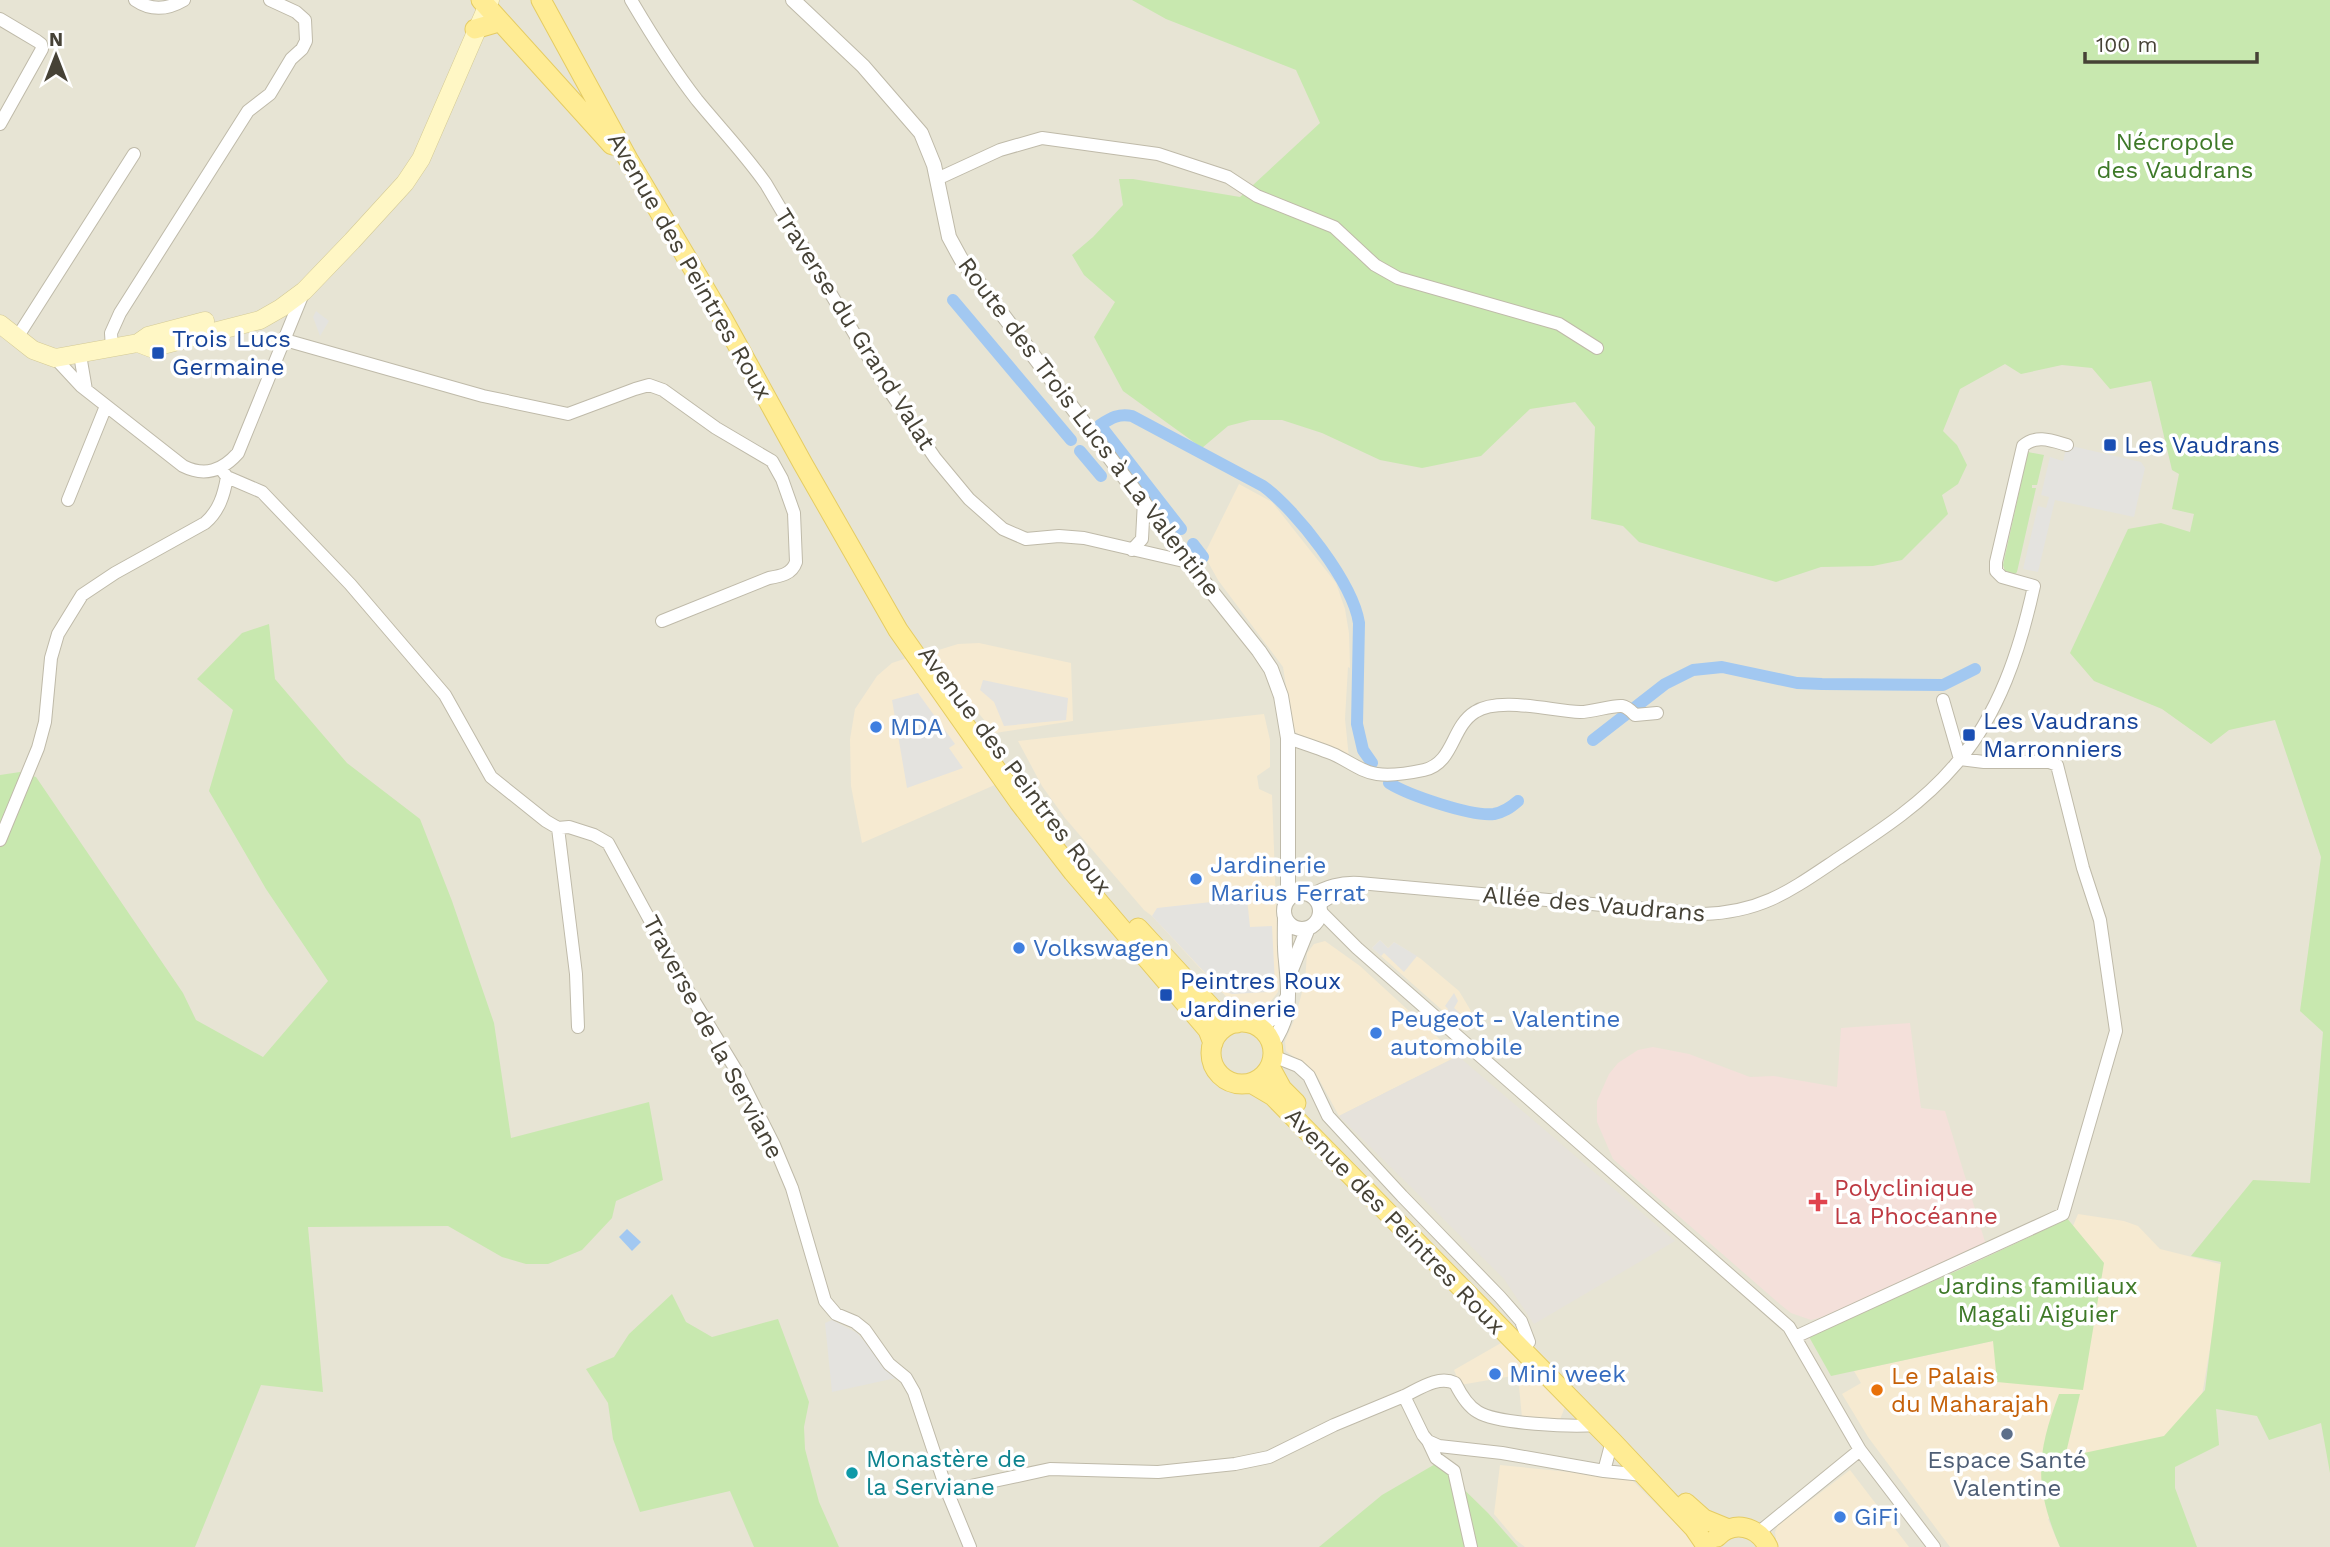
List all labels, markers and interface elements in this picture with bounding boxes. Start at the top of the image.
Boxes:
north arrow [21,21,91,91]
scale bar [2085,21,2256,65]
text: N [49,28,63,51]
text: 100 m [2096,32,2158,57]
street label: Avenue des Peintres Roux [602,127,778,405]
park label: Nécropole des Vaudrans [2096,128,2254,184]
street label: Traverse du Grand Valat [769,203,941,455]
street label: Route des Trois Lucs à La Valentine [952,252,1226,602]
place label: Trois Lucs Germaine [172,325,291,381]
marker: Trois Lucs Germaine [150,345,166,361]
place label: Les Vaudrans [2124,431,2280,459]
marker: Les Vaudrans [2102,437,2118,453]
street label: Avenue des Peintres Roux [912,640,1118,900]
place label: Les Vaudrans Marronniers [1983,707,2139,763]
place label: MDA [890,713,943,741]
marker: MDA [868,719,884,735]
marker: Les Vaudrans Marronniers [1961,727,1977,743]
place label: Jardinerie Marius Ferrat [1210,851,1365,907]
marker: Jardinerie Marius Ferrat [1188,871,1204,887]
street label: Allée des Vaudrans [1481,880,1707,928]
street label: Traverse de la Serviane [637,911,789,1163]
place label: Volkswagen [1033,934,1169,962]
marker: Volkswagen [1011,940,1027,956]
place label: Peintres Roux Jardinerie [1180,967,1341,1023]
marker: Peintres Roux Jardinerie [1158,987,1174,1003]
place label: Peugeot - Valentine automobile [1390,1005,1620,1061]
marker: Peugeot - Valentine automobile [1368,1025,1384,1041]
street label: Avenue des Peintres Roux [1279,1102,1511,1340]
place label: Polyclinique La Phocéanne [1834,1174,1998,1230]
marker: Polyclinique La Phocéanne [1808,1192,1828,1212]
park label: Jardins familiaux Magali Aiguier [1938,1272,2138,1328]
place label: Mini week [1509,1360,1626,1388]
place label: Le Palais du Maharajah [1891,1362,2049,1418]
marker: Mini week [1487,1366,1503,1382]
marker: Le Palais du Maharajah [1869,1382,1885,1398]
marker: Espace Santé Valentine [1999,1426,2015,1442]
place label: Monastère de la Serviane [866,1445,1026,1501]
place label: Espace Santé Valentine [1927,1446,2087,1502]
marker: Monastère de la Serviane [844,1465,860,1481]
place label: GiFi [1854,1503,1899,1531]
marker: GiFi [1832,1509,1848,1525]

